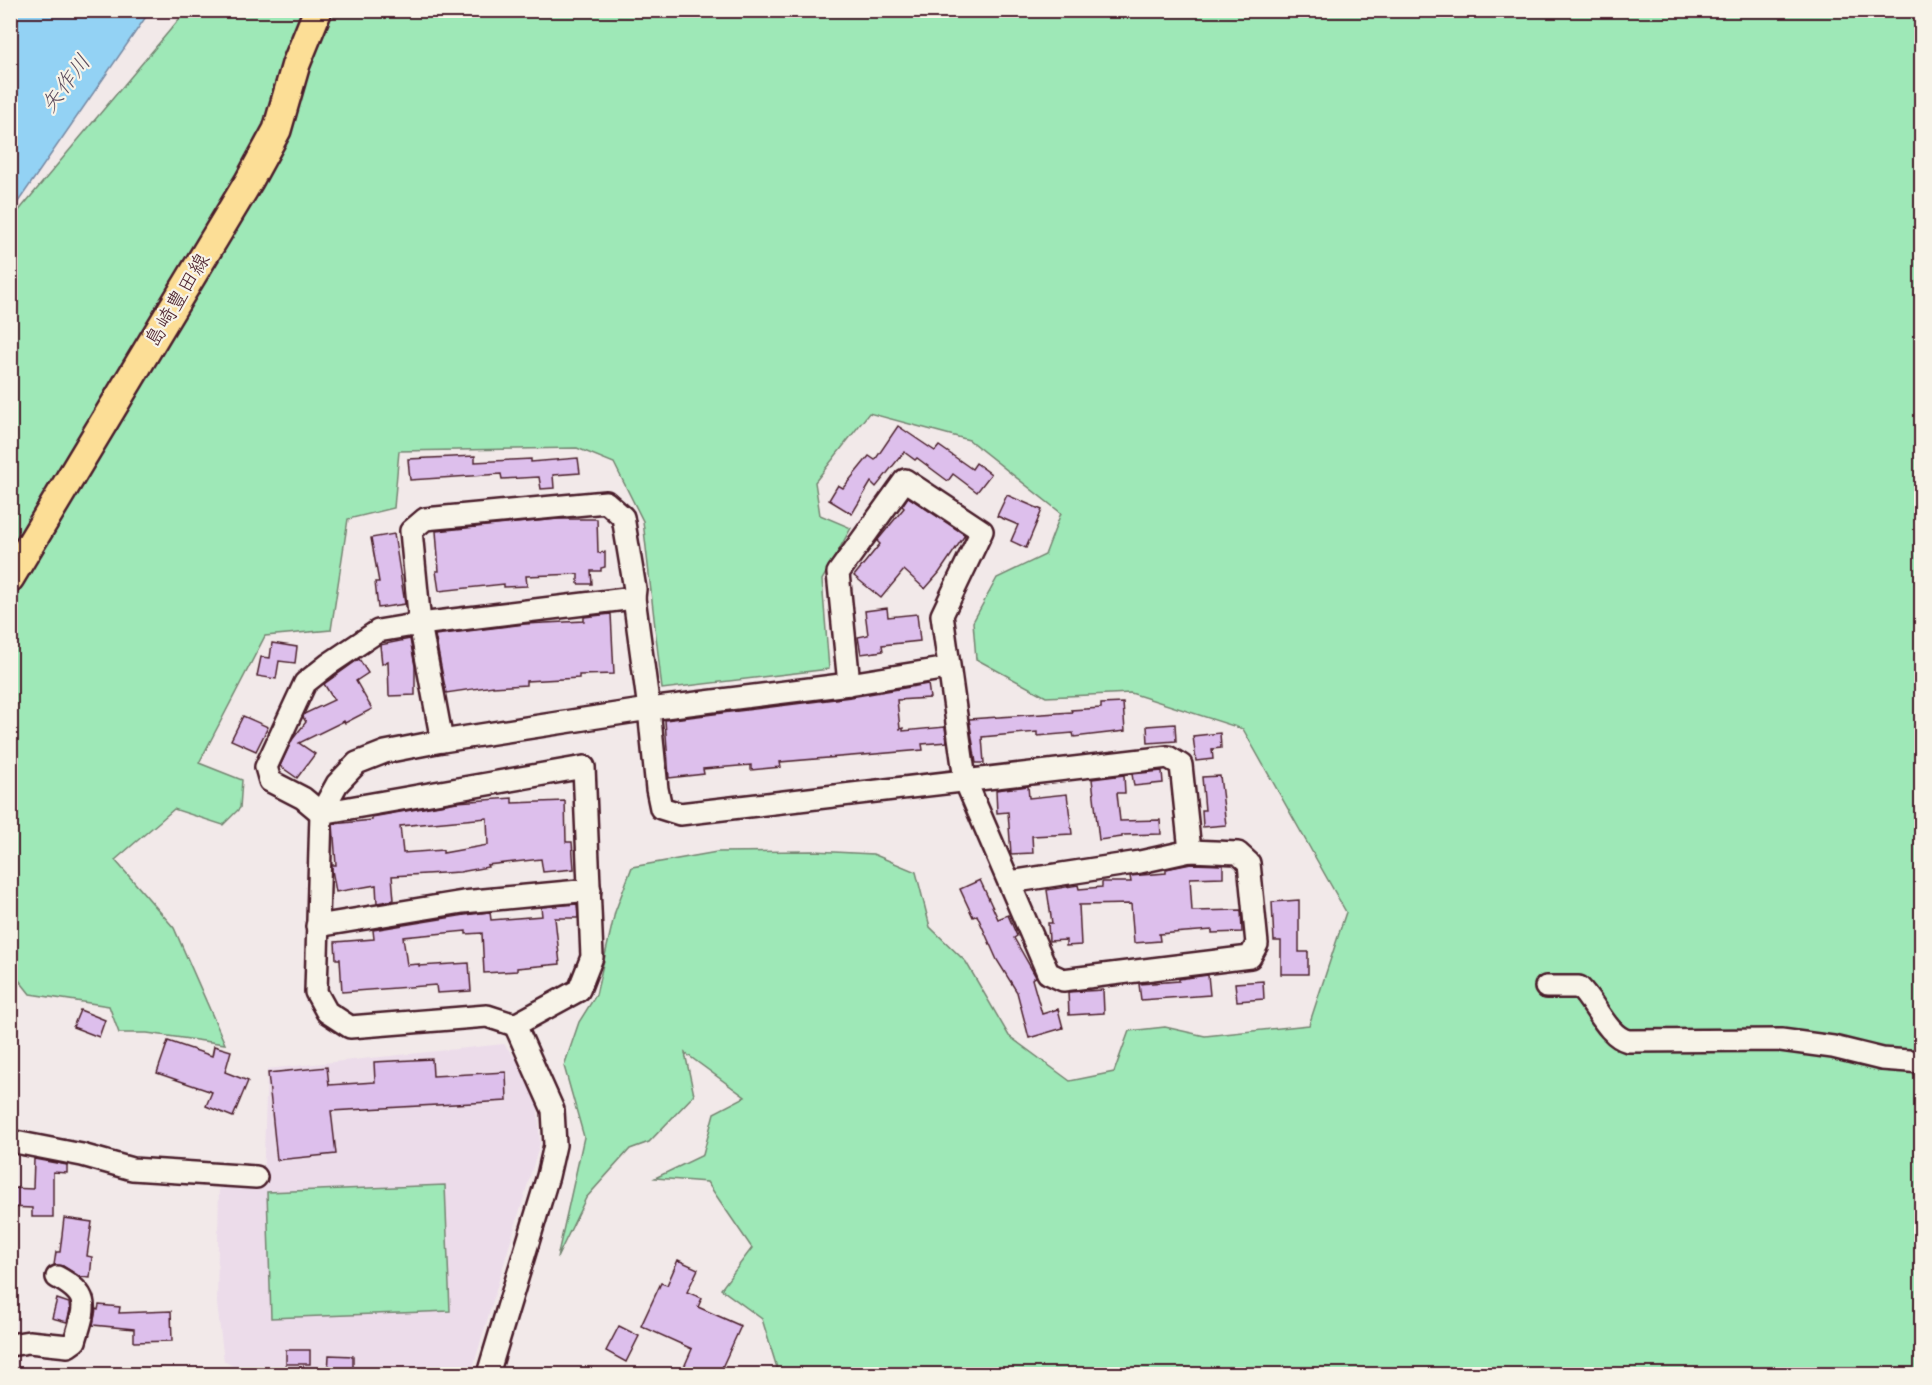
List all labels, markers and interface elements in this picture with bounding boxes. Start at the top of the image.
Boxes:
water label: 矢作川 [36,49,98,119]
street label: 島崎豊田線 [139,248,217,353]

